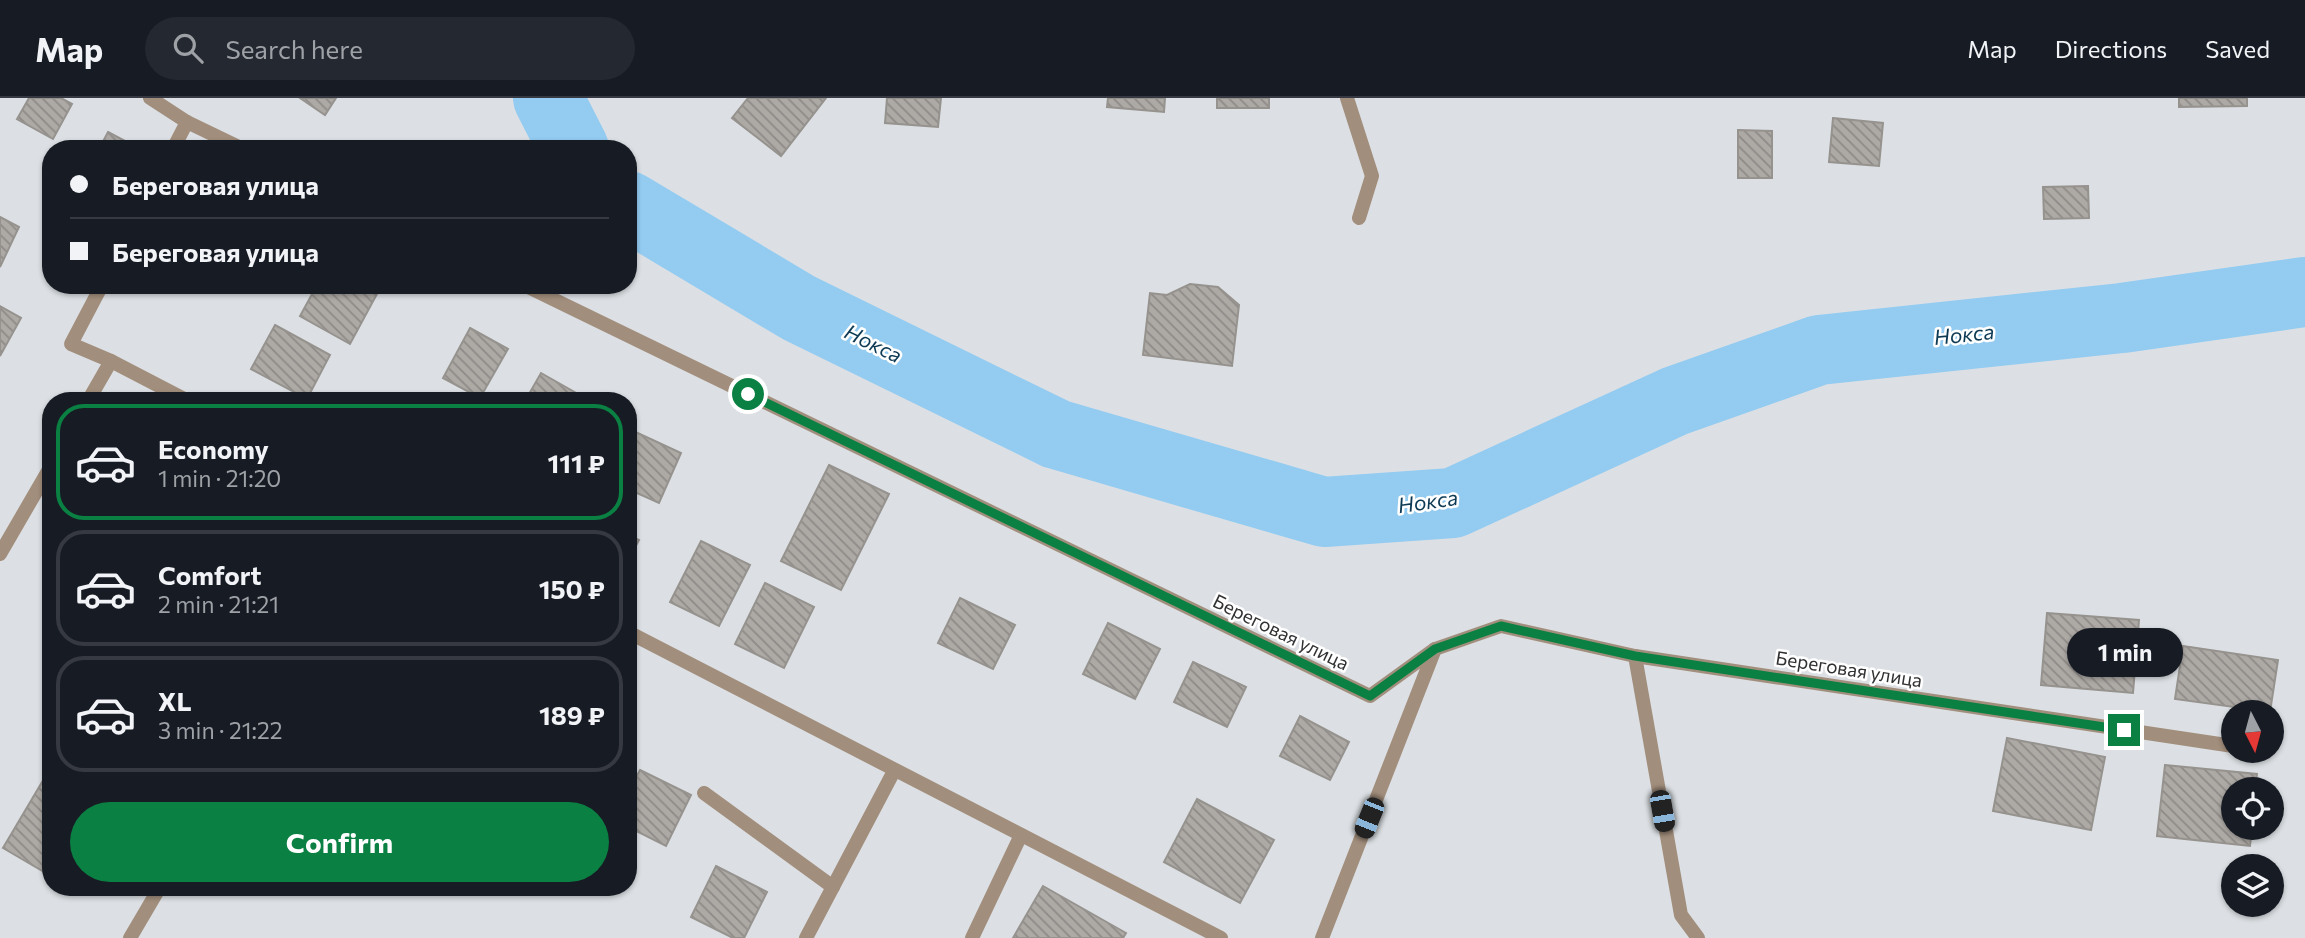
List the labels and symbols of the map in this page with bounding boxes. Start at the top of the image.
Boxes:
water label: Нокса [841,318,906,367]
water label: Нокса [1933,318,1995,349]
route start [732,378,764,410]
water label: Нокса [1396,484,1460,517]
street label: Береговая улица [1210,589,1353,674]
callout: 1 min [2066,628,2182,678]
street label: Береговая улица [1774,646,1924,691]
north arrow [2221,700,2284,763]
route end [2108,714,2140,746]
car [1649,788,1676,834]
car [1352,795,1387,841]

